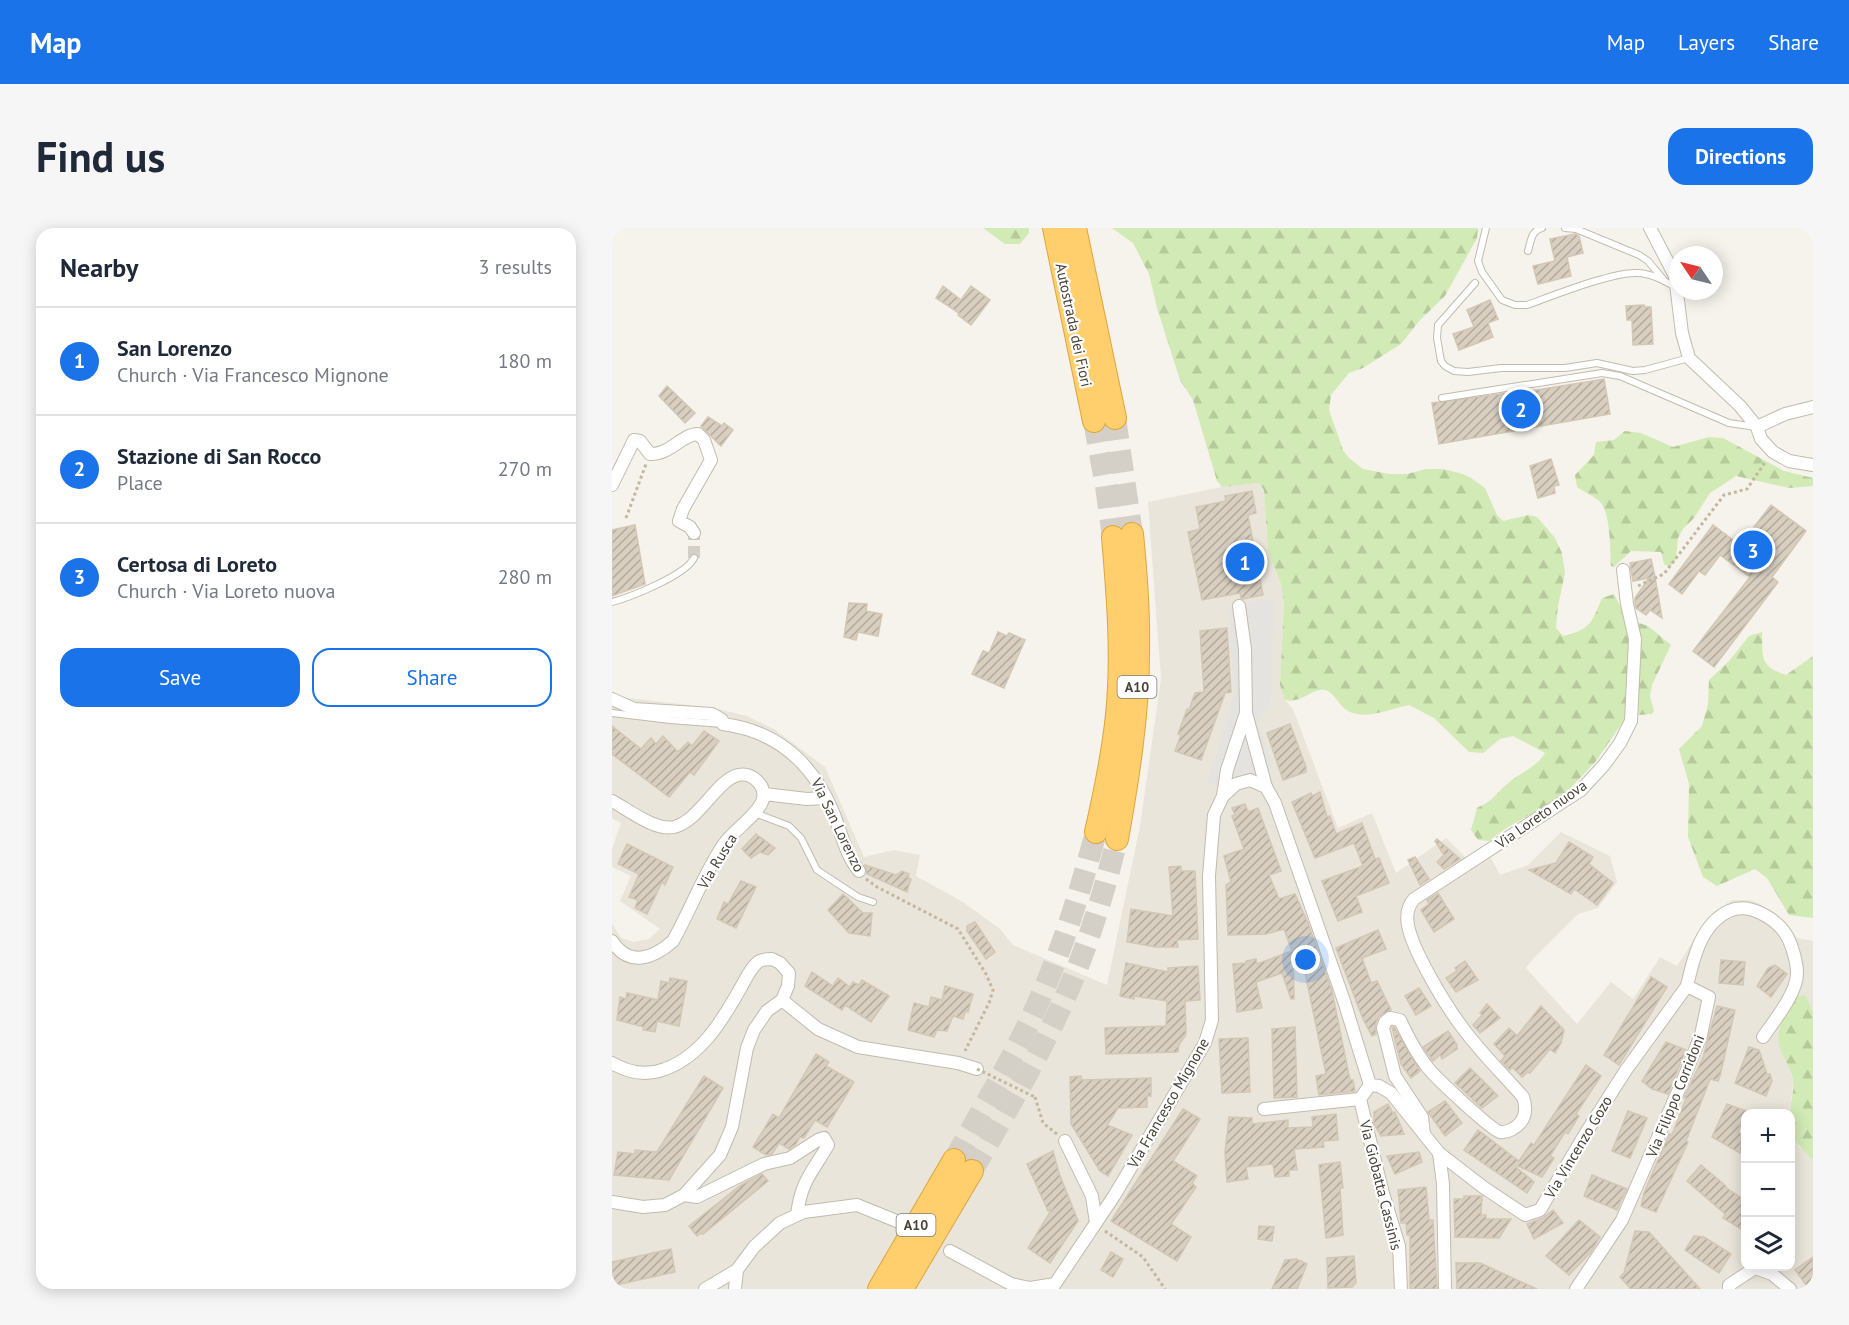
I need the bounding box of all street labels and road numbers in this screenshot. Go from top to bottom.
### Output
street label: Autostrada dei Fiori [1052,261,1096,389]
road number: A10 [1118,676,1156,698]
street label: Via San Lorenzo [807,774,869,875]
street label: Via Loreto nuova [1491,775,1590,853]
street label: Via Rusca [693,830,741,893]
street label: Via Filippo Corridoni [1641,1032,1708,1161]
street label: Via Francesco Mignone [1122,1034,1213,1172]
street label: Via Vincenzo Gozo [1539,1092,1616,1203]
street label: Via Giobatta Cassinis [1355,1117,1406,1252]
road number: A10 [896,1214,936,1236]

